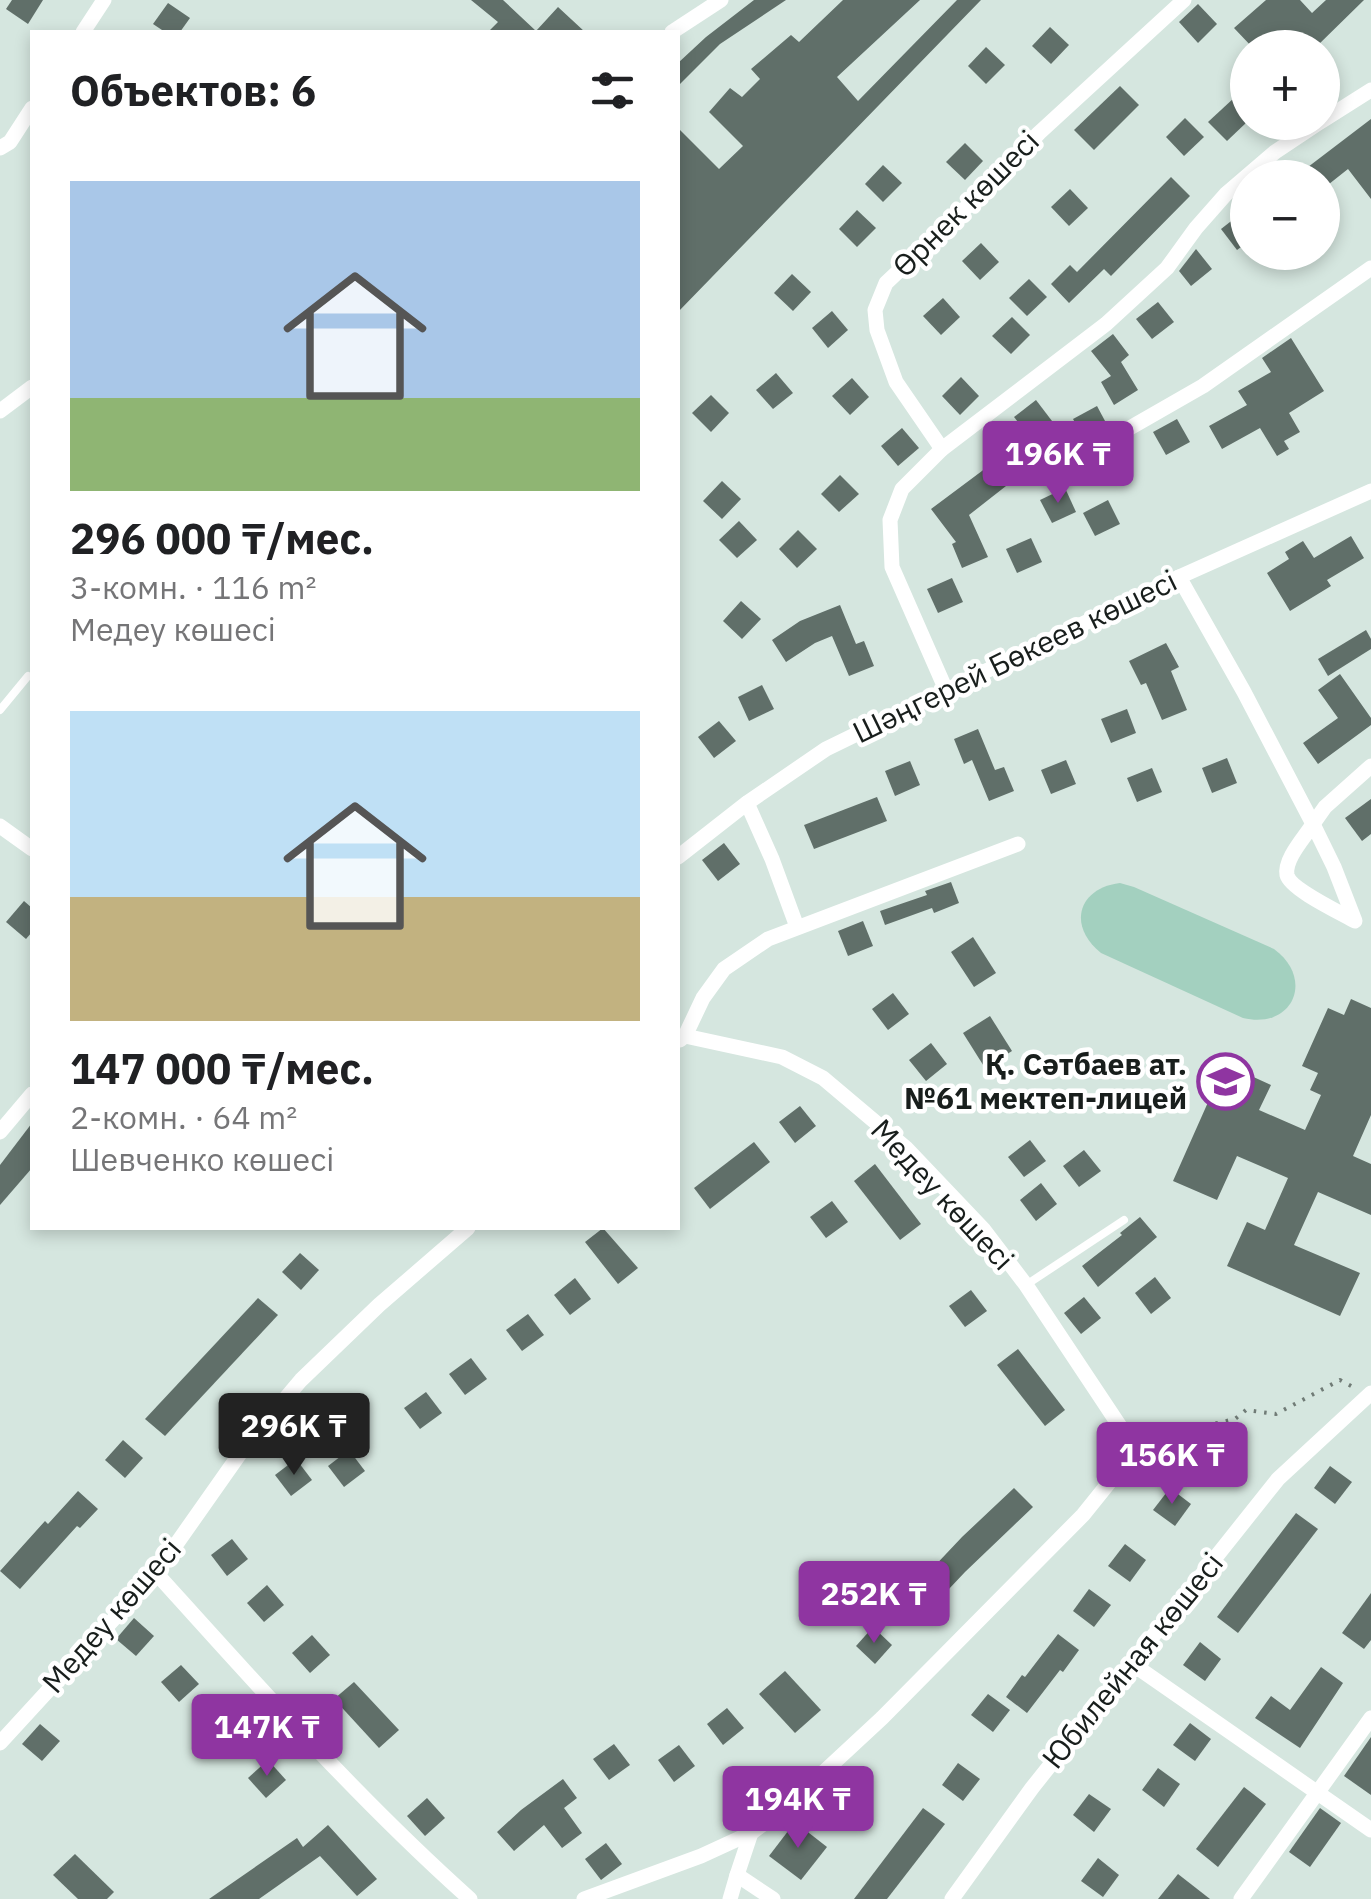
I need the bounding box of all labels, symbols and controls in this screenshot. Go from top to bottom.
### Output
map controls [1230,30,1340,270]
button: + [1230,30,1340,140]
text: Объектов: 6 [70,63,316,118]
icon: filters [585,63,640,118]
street label: Өрнек көшесі [883,121,1047,285]
button: − [1230,160,1340,270]
icon: home [265,246,445,426]
pin: 196K ₸ [977,421,1139,506]
text: 196K ₸ [1005,432,1111,474]
text: 296 000 ₸/мес. [70,511,374,566]
street label: Шәңгерей Бөкеев көшесі [846,560,1183,751]
text: 3-комн. · 116 m² [70,566,316,608]
text: Медеу көшесі [70,608,276,650]
icon: home [265,776,445,956]
text: 147 000 ₸/мес. [70,1041,374,1096]
place label: Қ. Сәтбаев ат. №61 мектеп-лицей [904,1044,1187,1117]
school or university icon: Қ. Сәтбаев ат. №61 мектеп-лицей [1196,1052,1256,1112]
text: 2-комн. · 64 m² [70,1096,297,1138]
street label: Медеу көшесі [863,1110,1023,1278]
text: Шевченко көшесі [70,1138,334,1180]
pin: 296K ₸ [213,1393,375,1478]
text: 296K ₸ [241,1404,347,1446]
pin: 156K ₸ [1091,1422,1253,1507]
text: 156K ₸ [1119,1433,1225,1475]
street label: Медеу көшесі [33,1529,189,1701]
street label: Юбилейная көшесі [1033,1544,1231,1776]
pin: 252K ₸ [793,1561,955,1646]
text: 252K ₸ [821,1572,927,1614]
pin: 147K ₸ [186,1694,348,1779]
text: 147K ₸ [214,1705,320,1747]
pin: 194K ₸ [717,1766,879,1851]
text: 194K ₸ [745,1777,851,1819]

